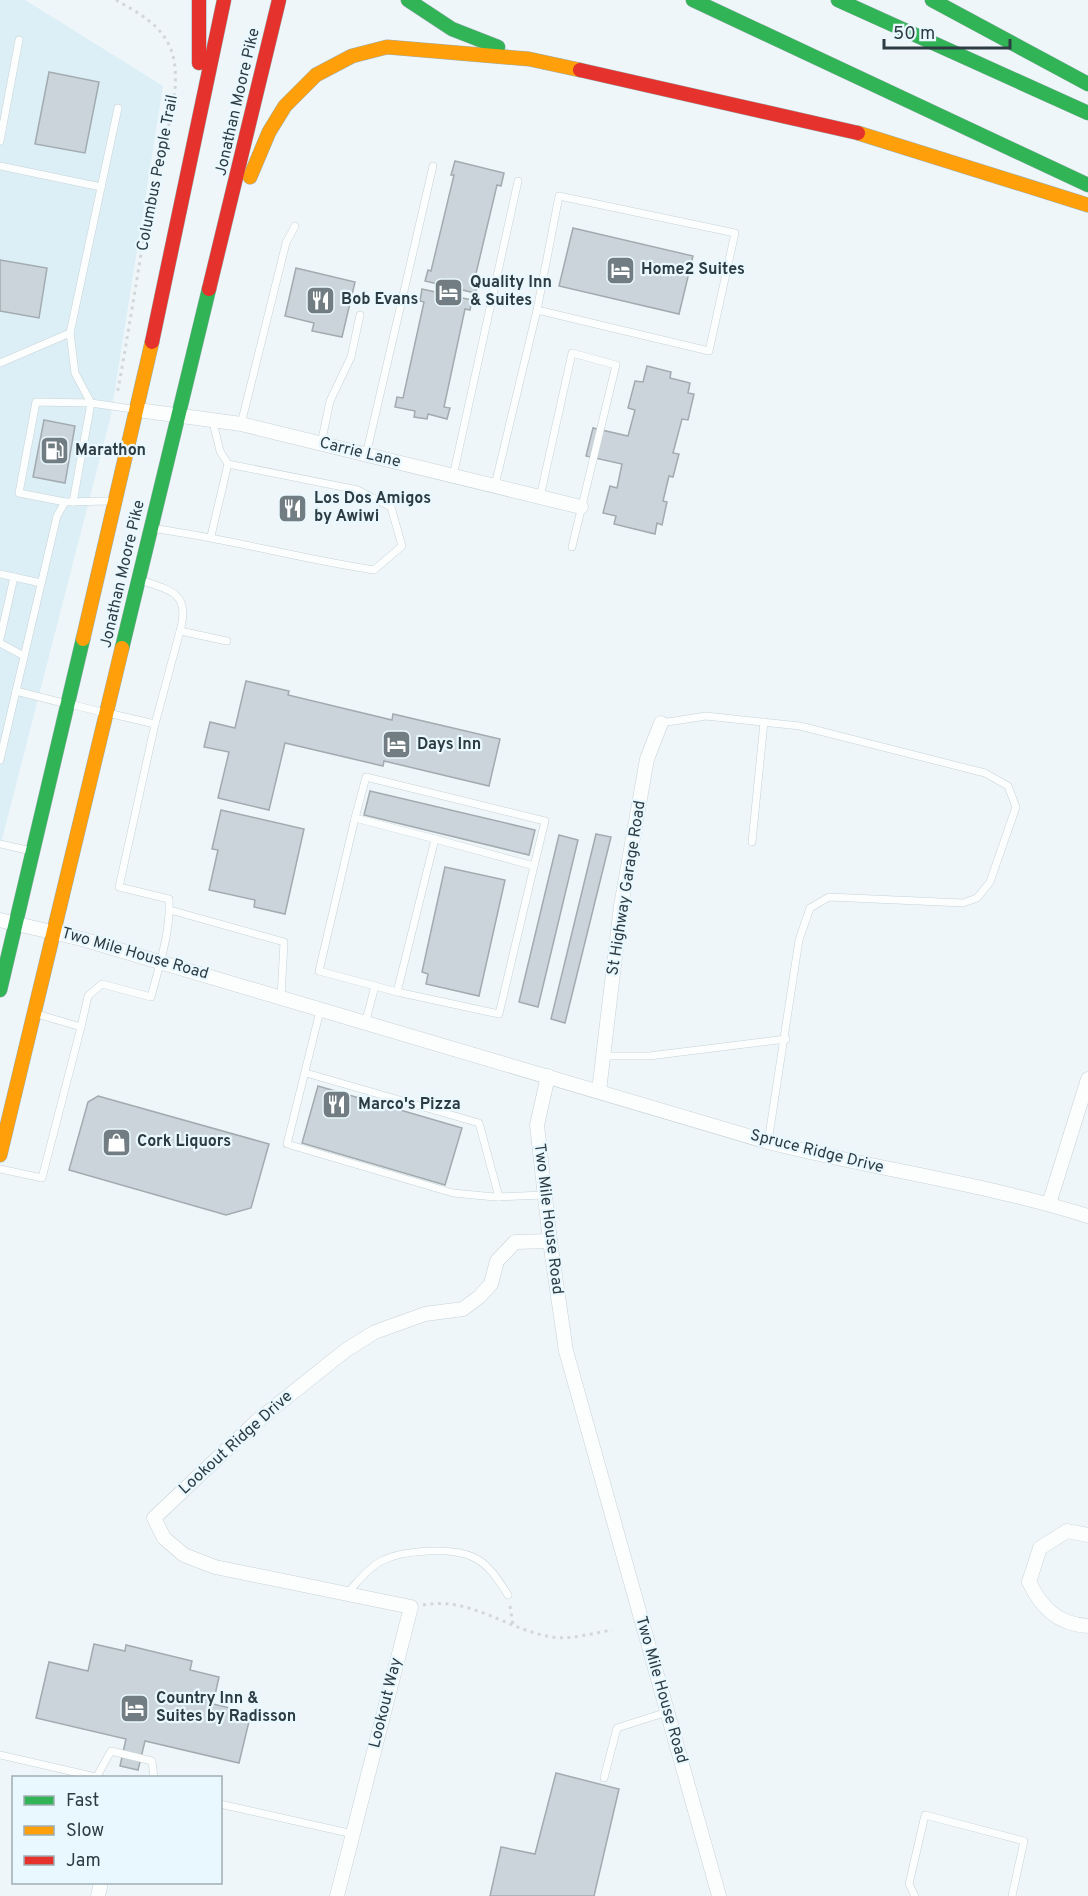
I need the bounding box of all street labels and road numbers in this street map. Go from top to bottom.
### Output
street label: Jonathan Moore Pike [211,26,265,178]
street label: Columbus People Trail [133,93,183,253]
street label: Carrie Lane [317,433,403,473]
street label: Jonathan Moore Pike [96,498,150,650]
street label: St Highway Garage Road [603,799,651,977]
street label: Two Mile House Road [59,923,211,985]
street label: Spruce Ridge Drive [748,1126,886,1178]
street label: Two Mile House Road [529,1142,567,1296]
street label: Lookout Ridge Drive [175,1387,297,1499]
street label: Two Mile House Road [630,1614,692,1766]
street label: Lookout Way [365,1656,407,1750]

